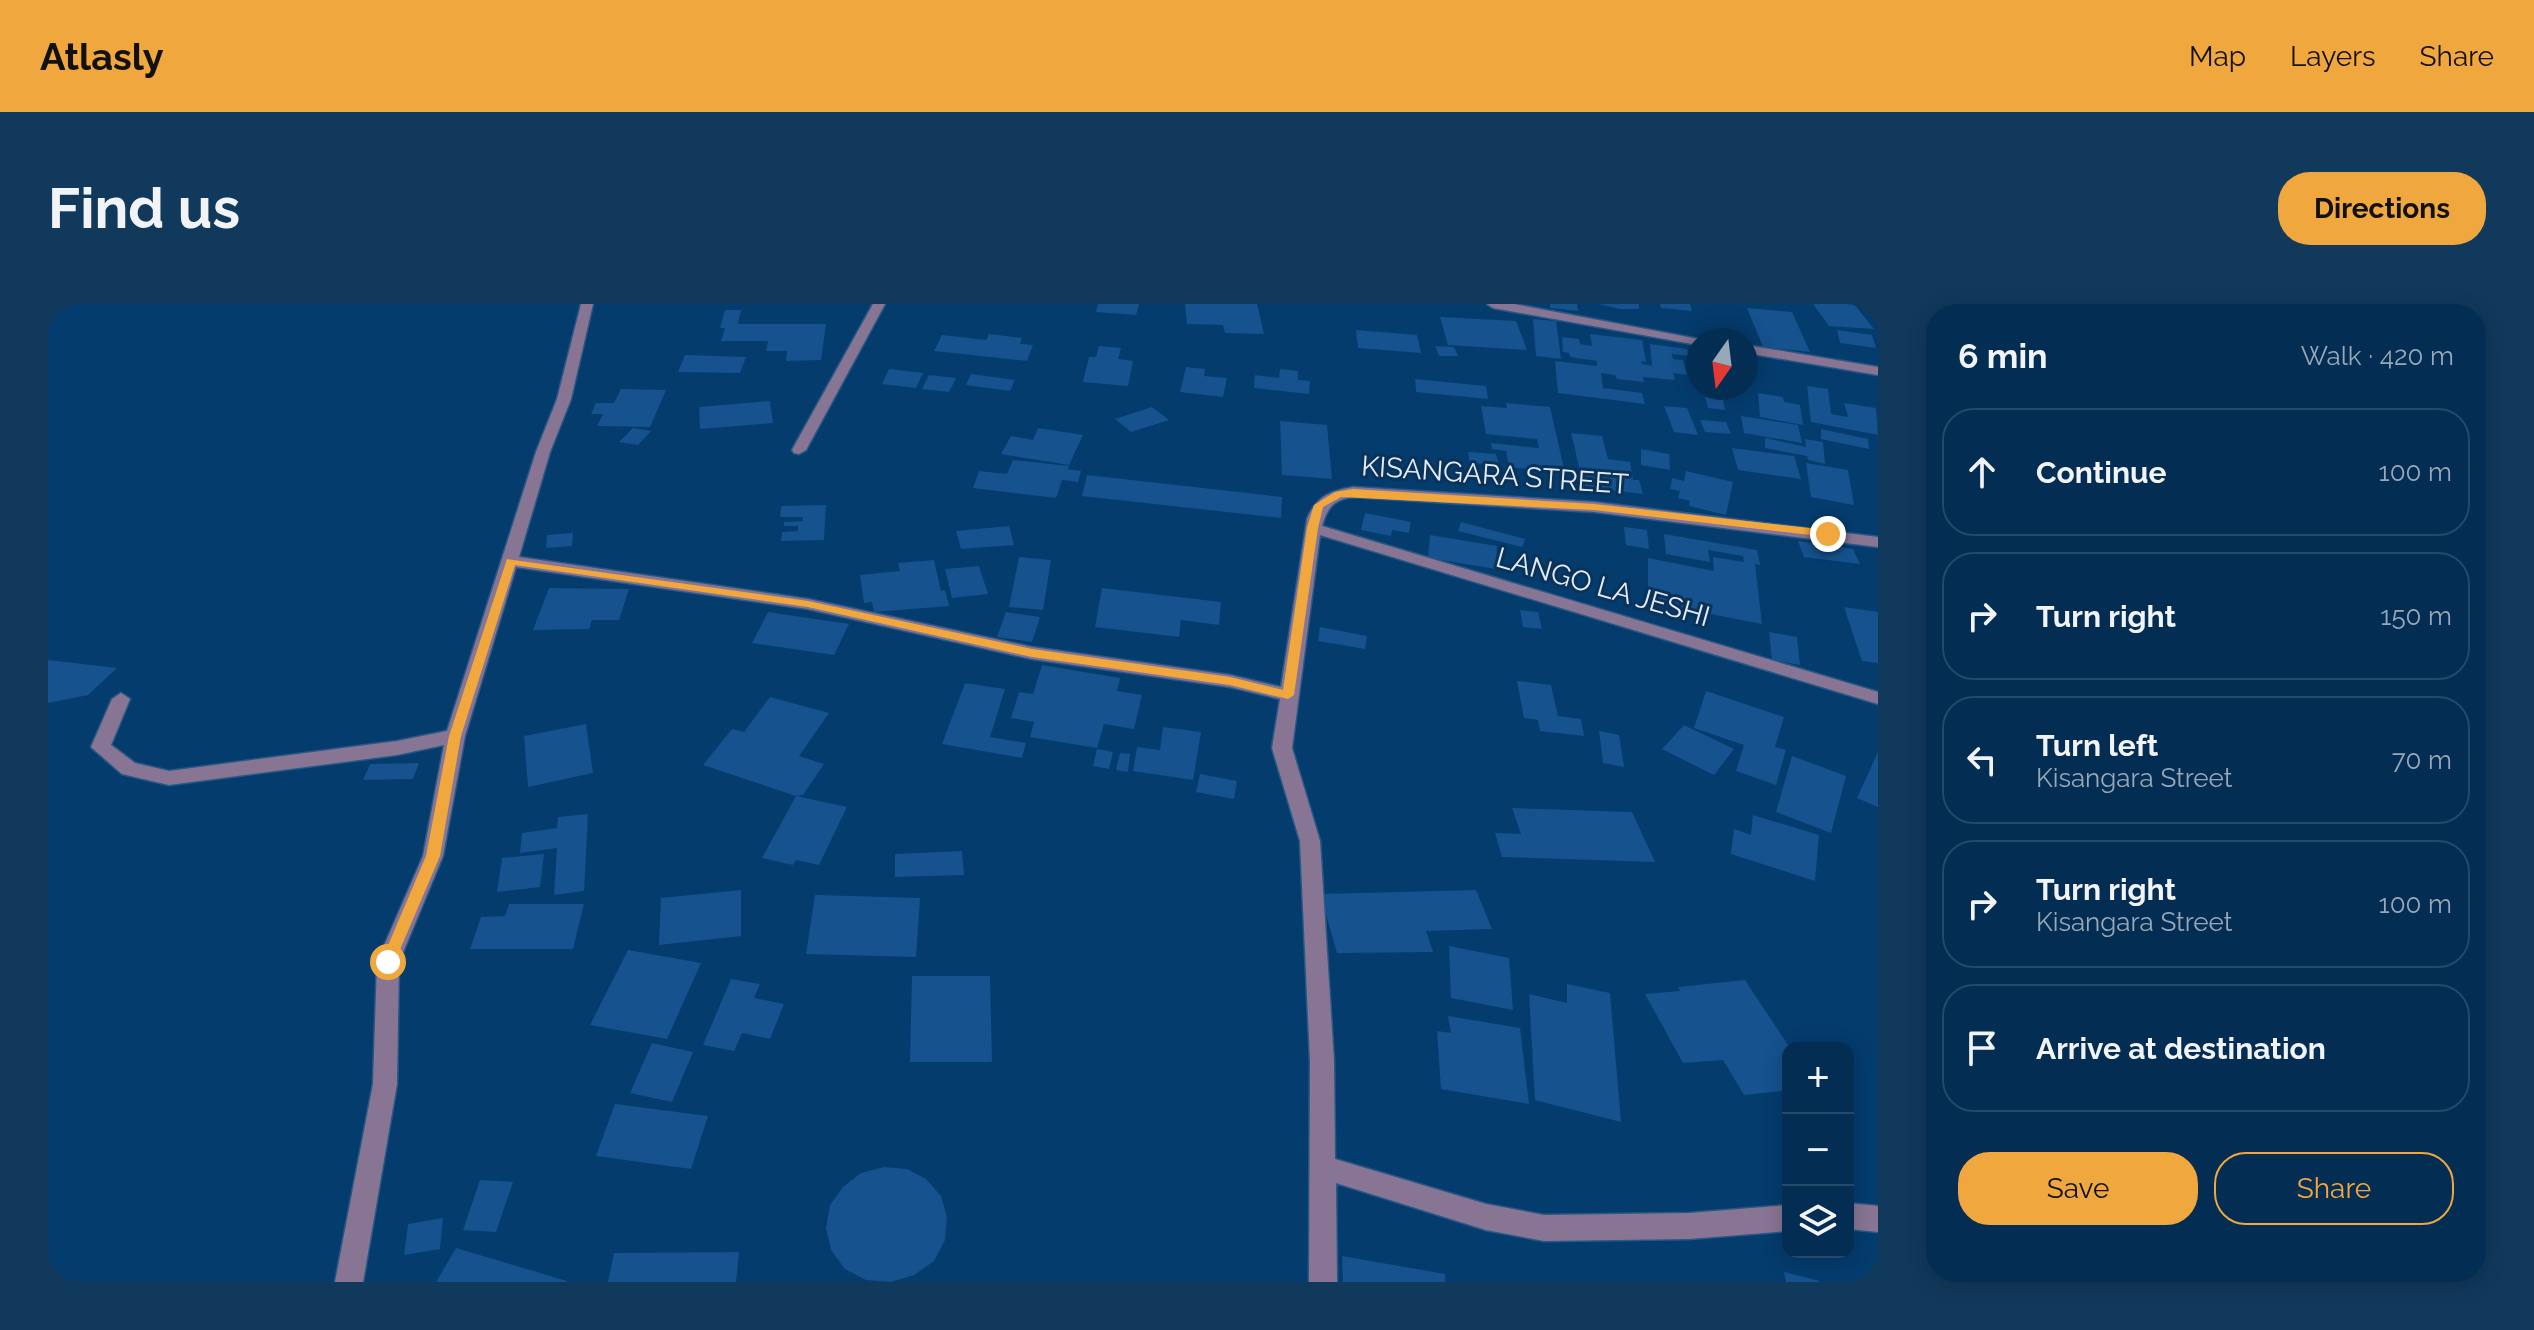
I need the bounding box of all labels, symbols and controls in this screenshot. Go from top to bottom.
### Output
text: Atlasly [40,34,164,79]
text: Map [2189,40,2246,73]
text: Layers [2290,40,2376,73]
text: Share [2420,40,2494,73]
button: Directions [2278,172,2486,245]
text: Find us [48,175,240,241]
north arrow [1686,328,1758,400]
text: 6 min [1958,336,2048,376]
text: Walk · 420 m [2301,341,2454,371]
street label: KISANGARA STREET [1360,449,1630,501]
icon: ahead [1960,450,2004,494]
text: Continue [2036,455,2167,490]
text: 100 m [2379,457,2452,487]
route end [1810,516,1846,552]
street label: LANGO LA JESHI [1492,541,1714,633]
icon: right [1960,594,2004,638]
text: Turn right [2036,599,2176,634]
text: 150 m [2380,601,2452,631]
text: Turn left [2036,728,2158,763]
icon: left [1960,738,2004,782]
text: 70 m [2392,745,2452,775]
text: Kisangara Street [2036,763,2232,793]
text: Turn right [2036,872,2176,907]
icon: right [1960,882,2004,926]
text: 100 m [2379,889,2452,919]
text: Kisangara Street [2036,907,2232,937]
route start [370,944,406,980]
icon: arrive [1960,1026,2004,1070]
text: Arrive at destination [2036,1031,2326,1066]
map controls [1782,1042,1854,1258]
button: + [1782,1042,1854,1114]
button: − [1782,1114,1854,1186]
button: Save [1958,1152,2198,1225]
button: Share [2214,1152,2454,1225]
button: layers [1782,1186,1854,1258]

